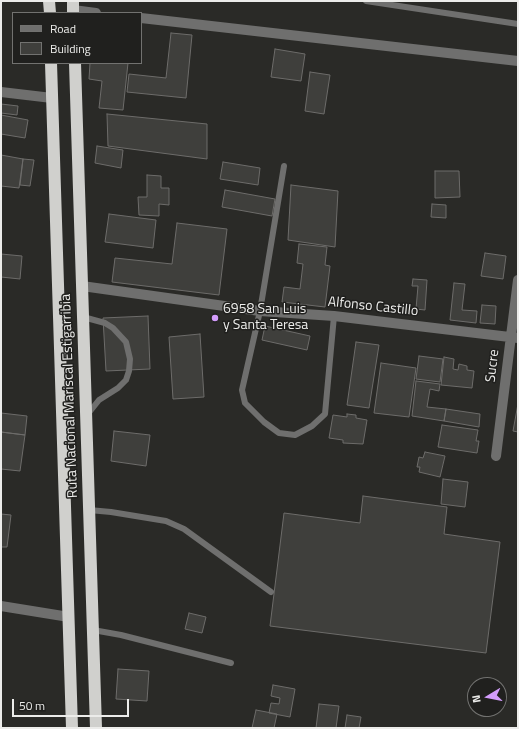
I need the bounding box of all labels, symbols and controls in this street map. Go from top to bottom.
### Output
legend [12,12,142,64]
text: Road [50,19,76,38]
text: Building [50,39,91,58]
street label: Ruta Nacional Mariscal Estigarribia [58,294,82,498]
street label: Alfonso Castillo [327,294,419,320]
place label: 6958 San Luis y Santa Teresa [223,302,308,334]
marker: 6958 San Luis y Santa Teresa [210,313,220,323]
street label: Sucre [483,349,503,383]
north arrow [467,677,507,717]
scale bar [14,691,131,717]
text: N [468,694,485,704]
text: 50 m [19,696,45,715]

